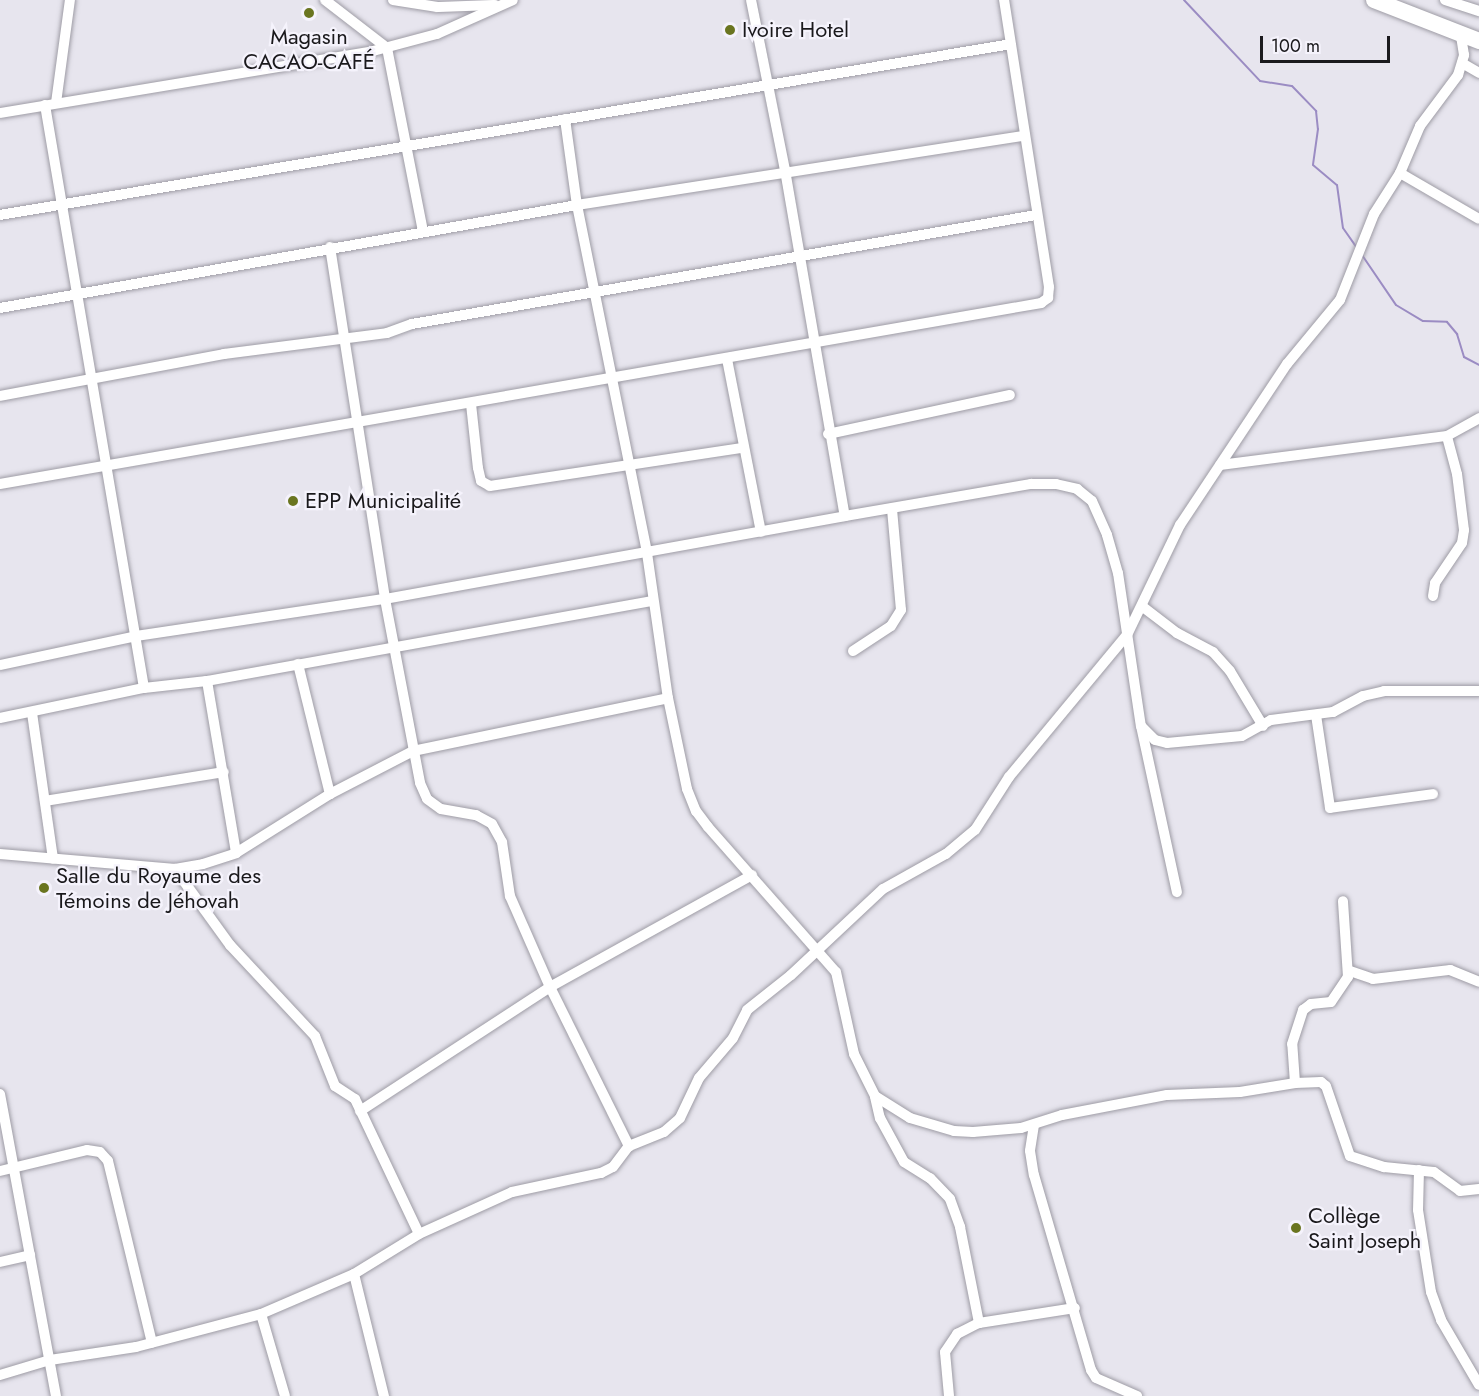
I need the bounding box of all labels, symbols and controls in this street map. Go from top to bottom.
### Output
marker: Magasin CACAO-CAFÉ [302,6,316,20]
place label: Ivoire Hotel [742,17,849,43]
place label: Magasin CACAO-CAFÉ [243,23,375,74]
marker: Ivoire Hotel [723,23,737,37]
scale bar [1263,24,1394,62]
text: 100 m [1271,33,1320,59]
place label: EPP Municipalité [305,488,461,514]
marker: EPP Municipalité [286,494,300,508]
place label: Salle du Royaume des Témoins de Jéhovah [56,862,261,914]
marker: Salle du Royaume des Témoins de Jéhovah [37,881,51,895]
place label: Collège Saint Joseph [1308,1202,1421,1254]
marker: Collège Saint Joseph [1289,1221,1303,1235]

